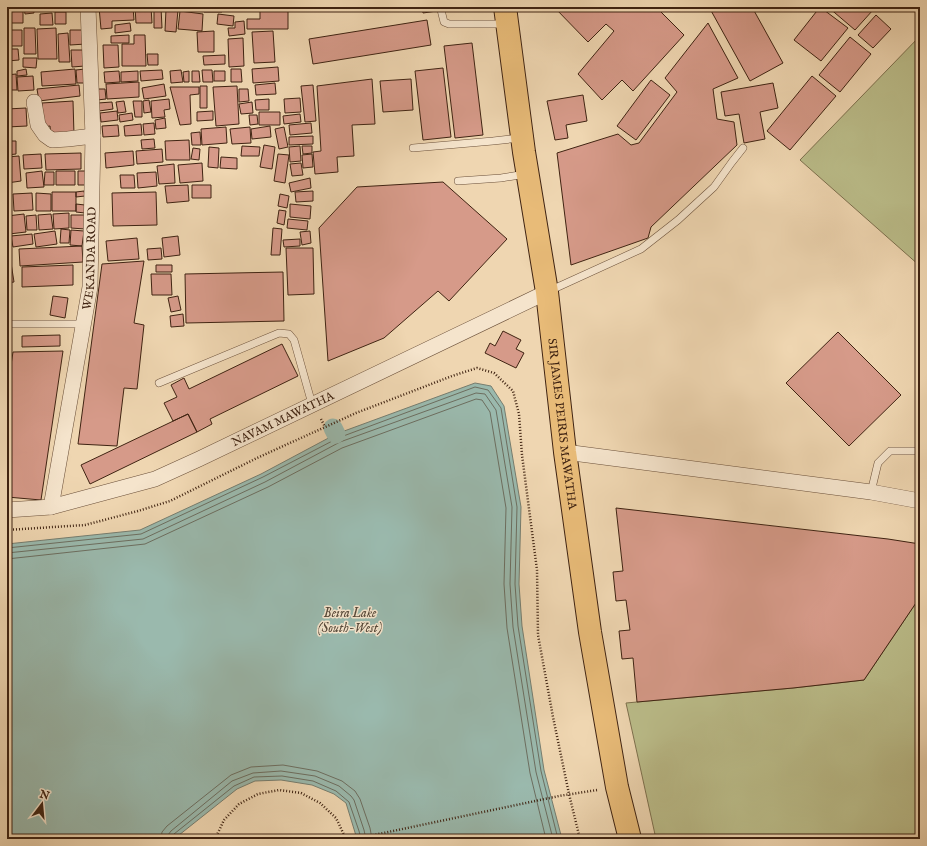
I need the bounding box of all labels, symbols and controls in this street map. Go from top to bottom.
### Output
street label: WEKANDA ROAD [79,206,100,311]
street label: SIR JAMES PEIRIS MAWATHA [544,338,580,512]
street label: NAVAM MAWATHA [229,388,337,450]
water label: Beira Lake (South-West) [318,605,382,637]
north arrow [22,784,62,824]
text: N [37,787,51,804]

